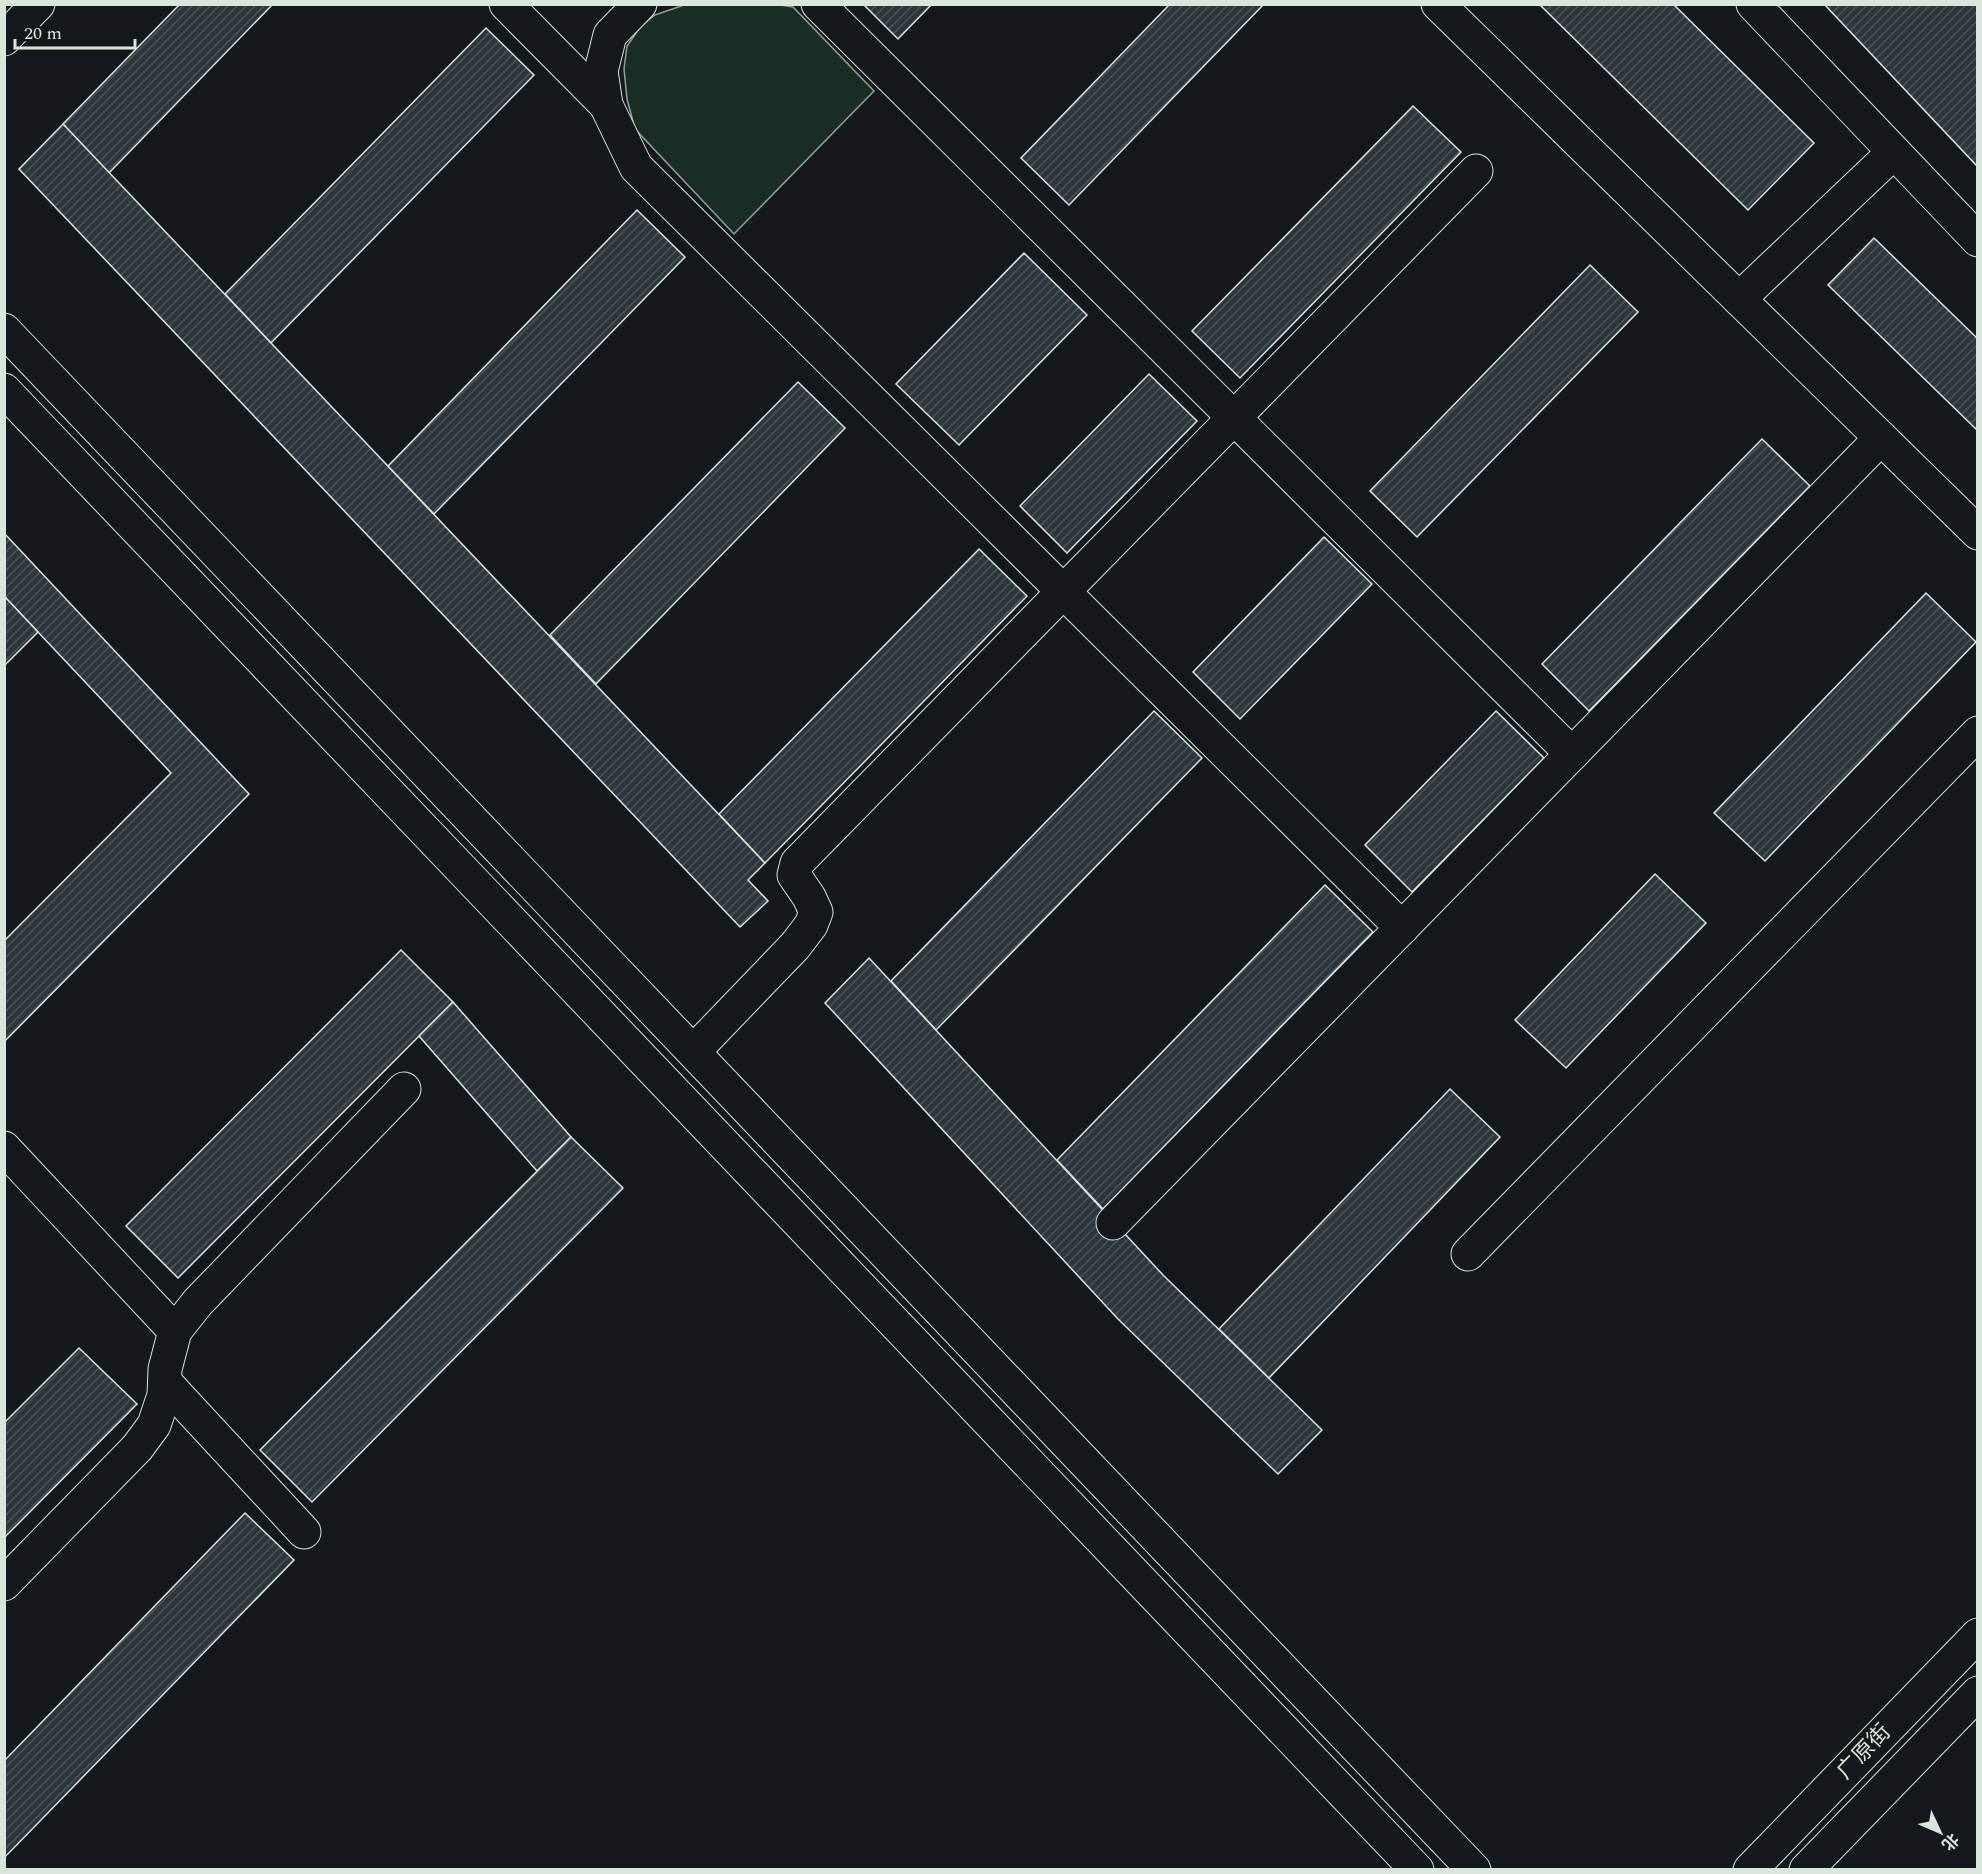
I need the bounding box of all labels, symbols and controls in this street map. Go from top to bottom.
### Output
scale bar [15,12,135,50]
text: 20 m [24,20,62,47]
street label: 广原街 [1829,1717,1899,1787]
north arrow [1910,1802,1970,1862]
text: 北 [1936,1828,1964,1856]

